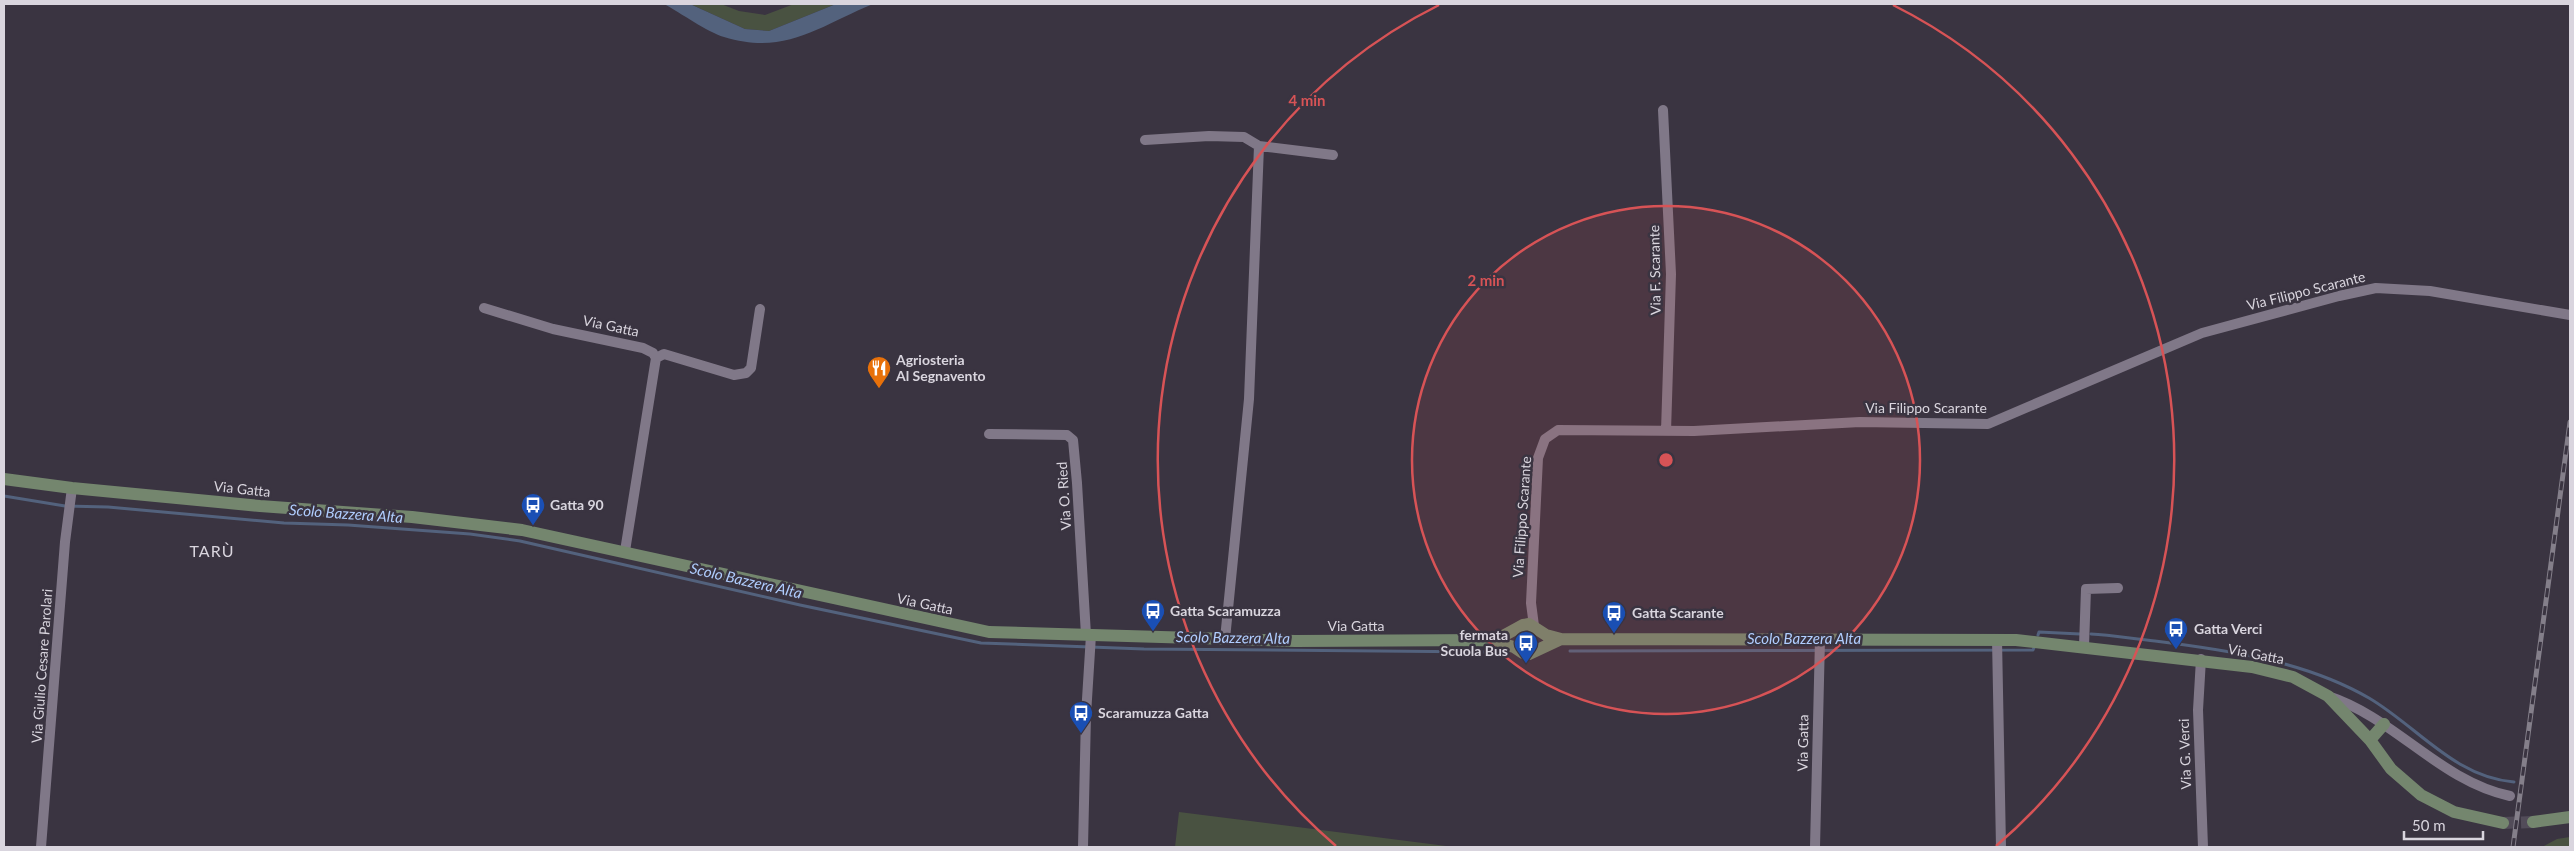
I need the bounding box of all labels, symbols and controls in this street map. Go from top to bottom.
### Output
text: 4 min [1288,91,1326,109]
street label: Via F. Scarante [1645,225,1664,315]
street label: Via Filippo Scarante [2245,268,2367,313]
text: 2 min [1467,271,1505,289]
street label: Via Gatta [581,311,641,340]
place label: Agriosteria Al Segnavento [895,351,986,384]
restaurant icon: Agriosteria Al Segnavento [866,355,892,389]
street label: Via Filippo Scarante [1865,399,1987,416]
centre of rings [1657,451,1675,469]
street label: Via Filippo Scarante [1509,456,1534,578]
street label: Via O. Ried [1053,461,1074,531]
street label: Via Gatta [213,477,271,500]
bus stop icon: Gatta 90 [520,492,546,526]
place label: Gatta 90 [550,496,604,513]
water label: Scolo Bazzera Alta [288,500,404,526]
district label: TARÙ [190,541,234,560]
water label: Scolo Bazzera Alta [689,558,804,602]
street label: Via Giulio Cesare Parolari [28,588,55,744]
street label: Via Gatta [895,589,955,618]
bus stop icon: Gatta Scaramuzza [1140,598,1166,632]
bus stop icon: Gatta Scarante [1601,600,1627,634]
place label: Gatta Scaramuzza [1170,602,1281,619]
place label: Gatta Scarante [1632,604,1724,621]
bus stop icon: Gatta Verci [2163,616,2189,650]
street label: Via Gatta [1328,617,1385,634]
place label: Gatta Verci [2194,620,2262,637]
place label: fermata Scuola Bus [1441,626,1508,659]
water label: Scolo Bazzera Alta [1176,627,1291,647]
water label: Scolo Bazzera Alta [1747,629,1861,647]
bus stop icon: fermata Scuola Bus [1513,630,1539,664]
street label: Via Gatta [2227,640,2286,667]
bus stop icon: Scaramuzza Gatta [1068,700,1094,734]
place label: Scaramuzza Gatta [1098,704,1209,721]
street label: Via Gatta [1794,714,1811,772]
street label: Via G. Verci [2175,718,2194,790]
scale bar [2404,808,2483,840]
text: 50 m [2412,816,2446,834]

